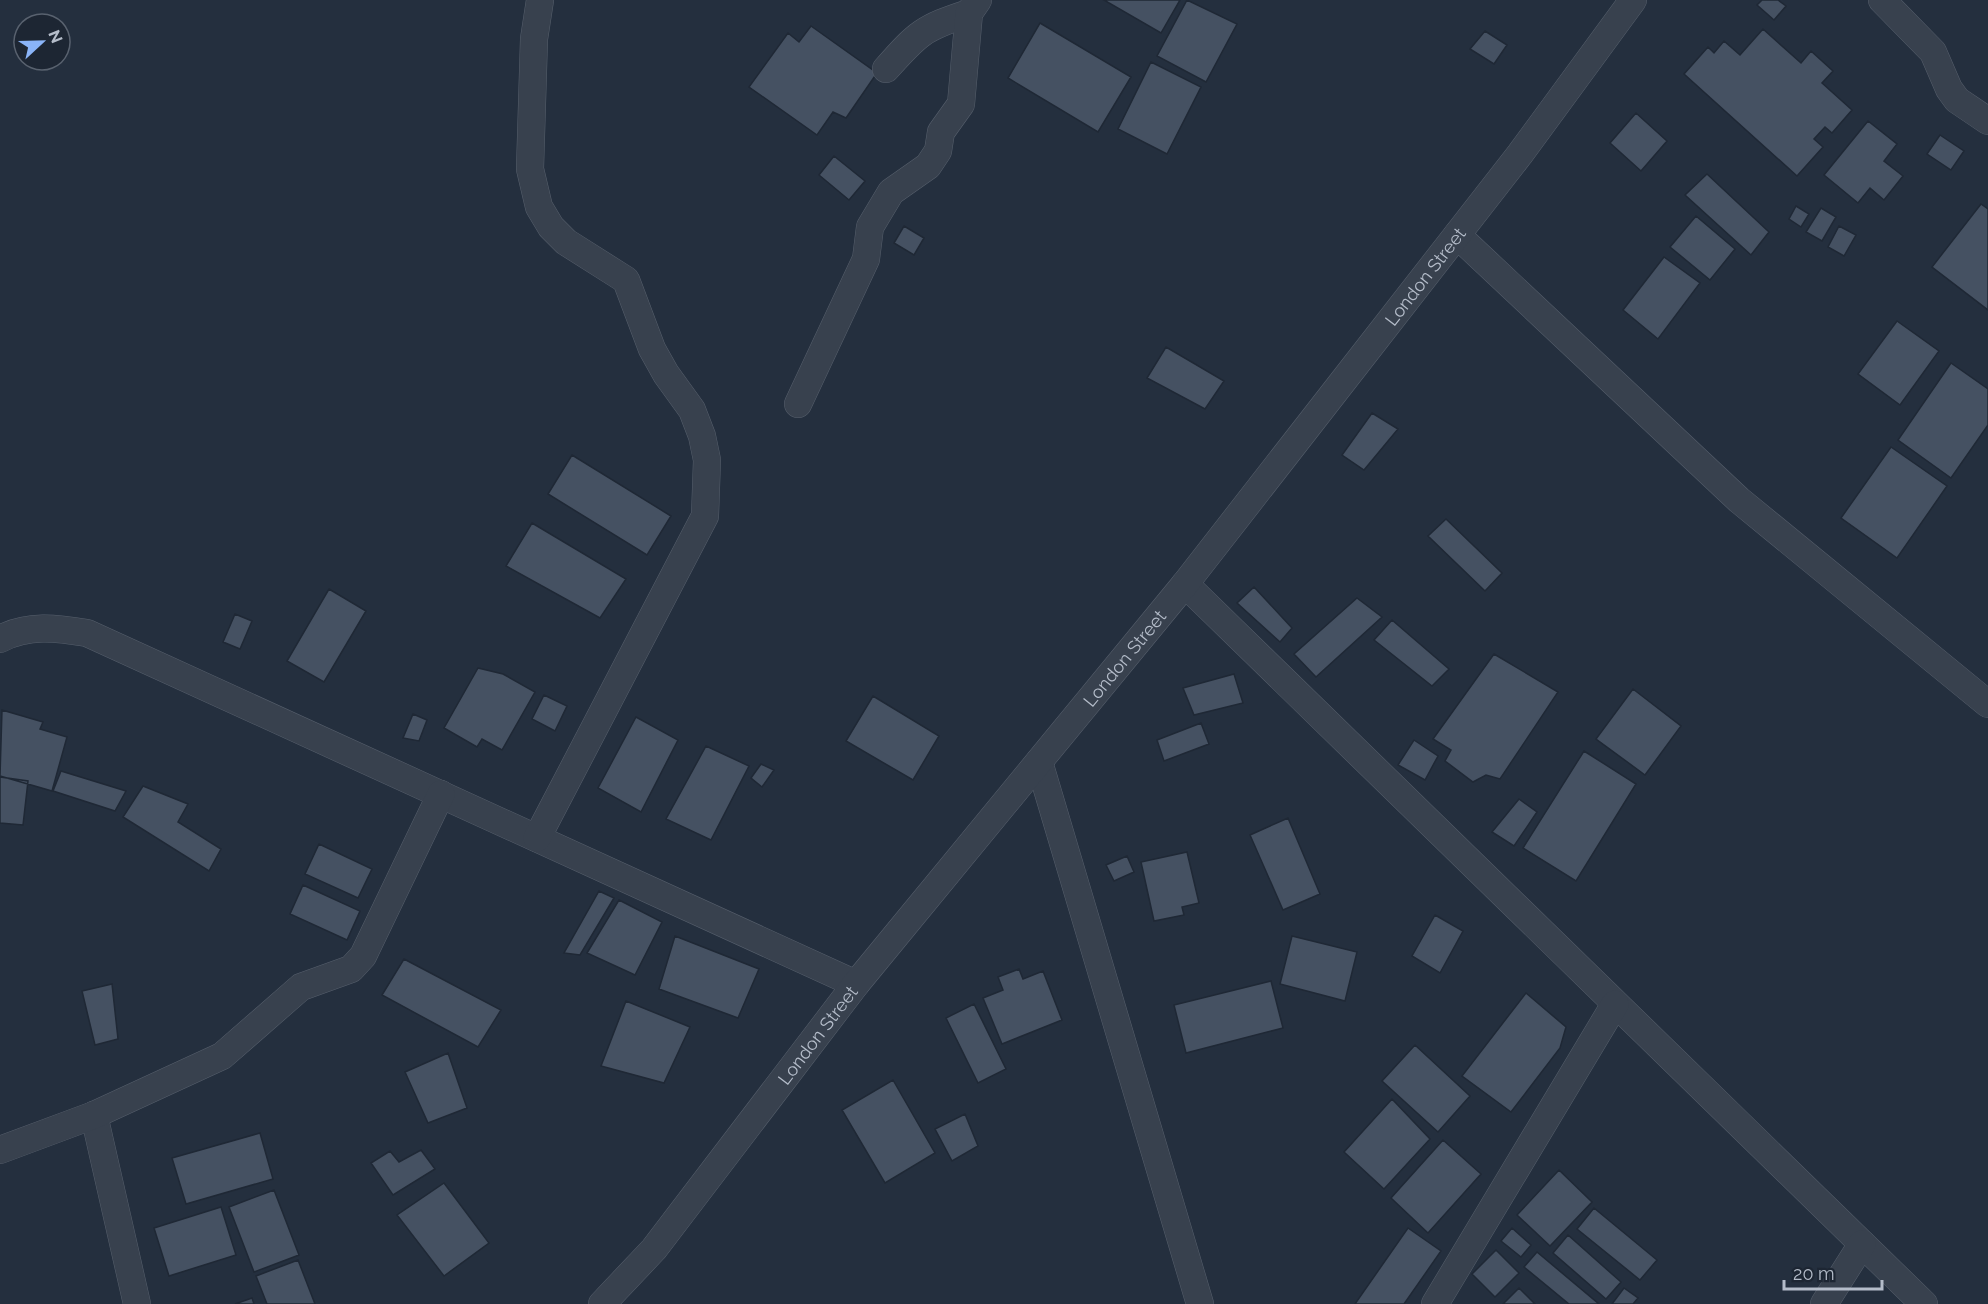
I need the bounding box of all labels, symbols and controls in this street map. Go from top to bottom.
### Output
north arrow [12,12,72,72]
text: N [44,27,67,46]
street label: London Street [1380,223,1469,329]
street label: London Street [1078,606,1170,710]
street label: London Street [773,981,862,1088]
scale bar [1784,1253,1882,1291]
text: 20 m [1793,1263,1835,1284]

